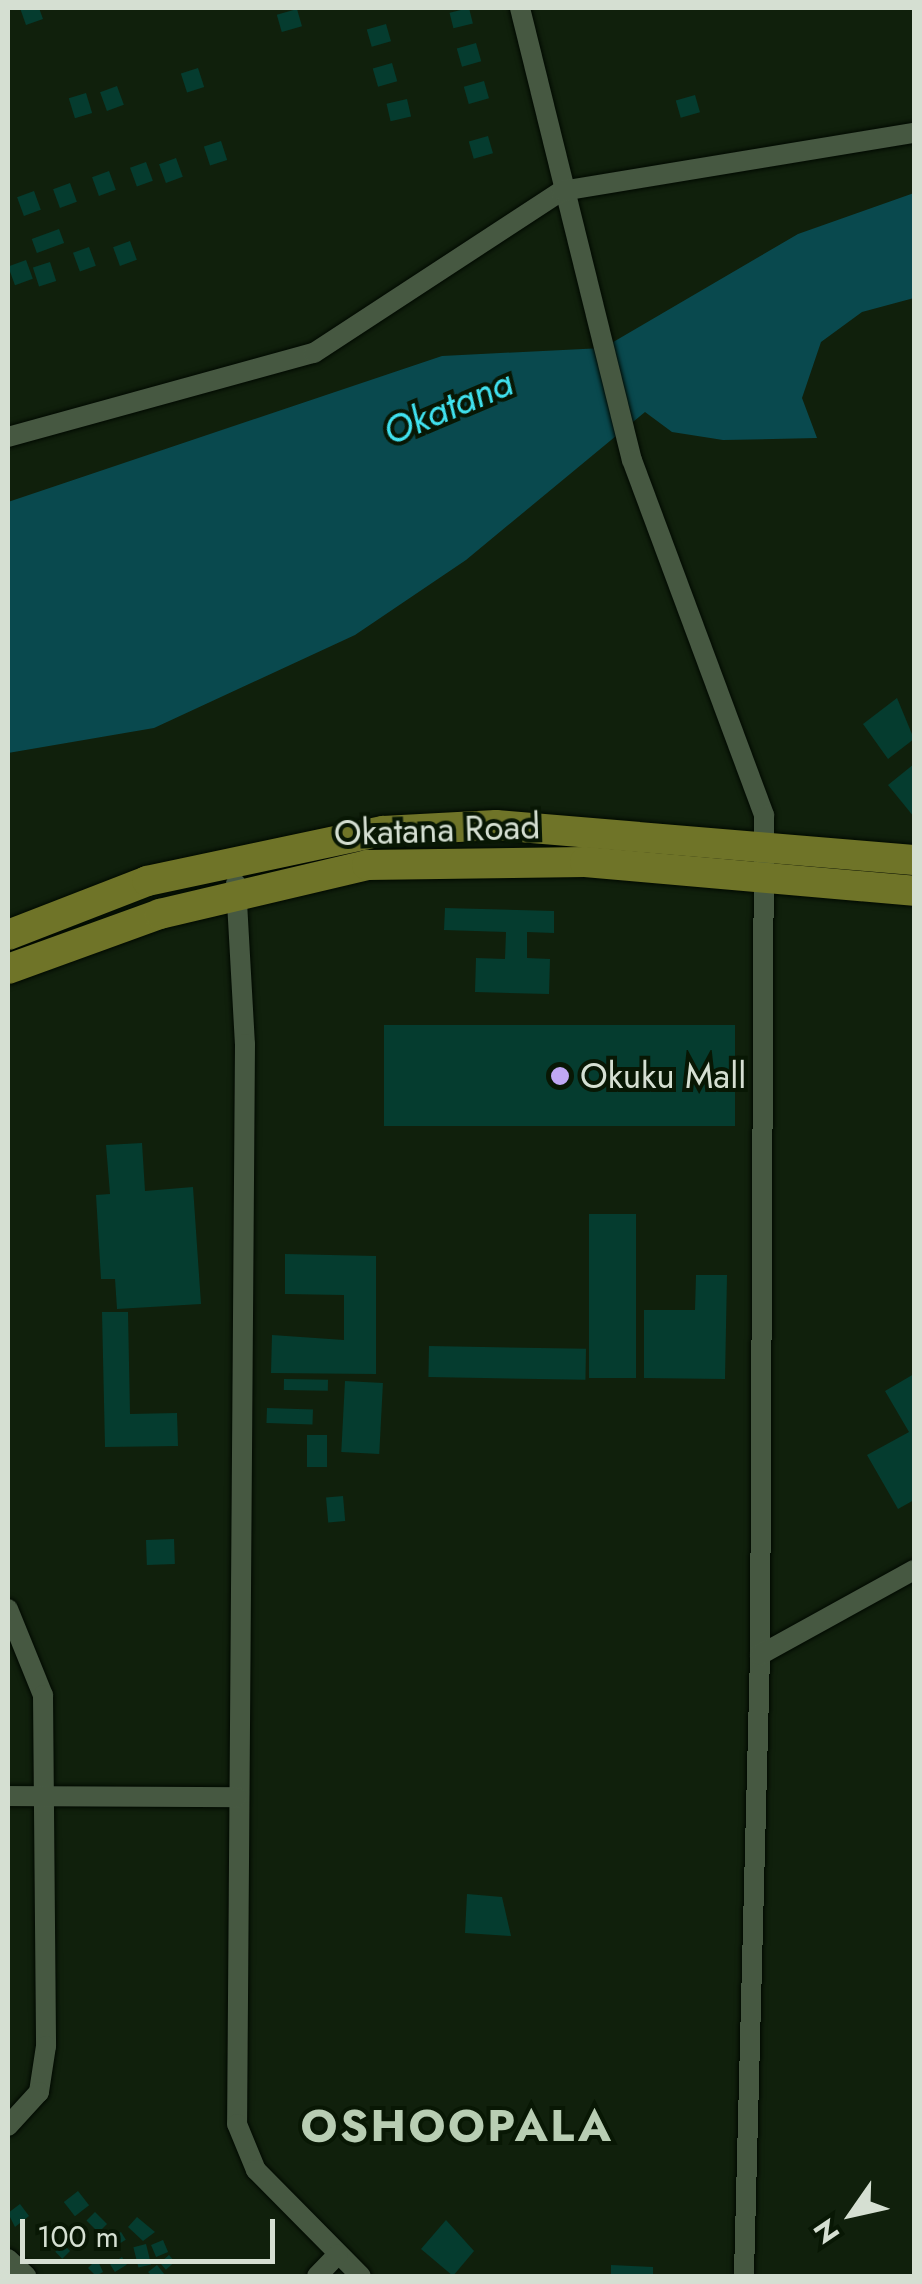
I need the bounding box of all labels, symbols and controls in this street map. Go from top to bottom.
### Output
water label: Okatana [376,359,520,455]
street label: Okatana Road [333,805,541,855]
place label: Okuku Mall [580,1055,746,1097]
marker: Okuku Mall [549,1065,571,1087]
district label: OSHOOPALA [301,2099,613,2153]
north arrow [802,2164,902,2264]
scale bar [25,2199,280,2261]
text: N [804,2210,850,2252]
text: 100 m [37,2215,119,2258]

